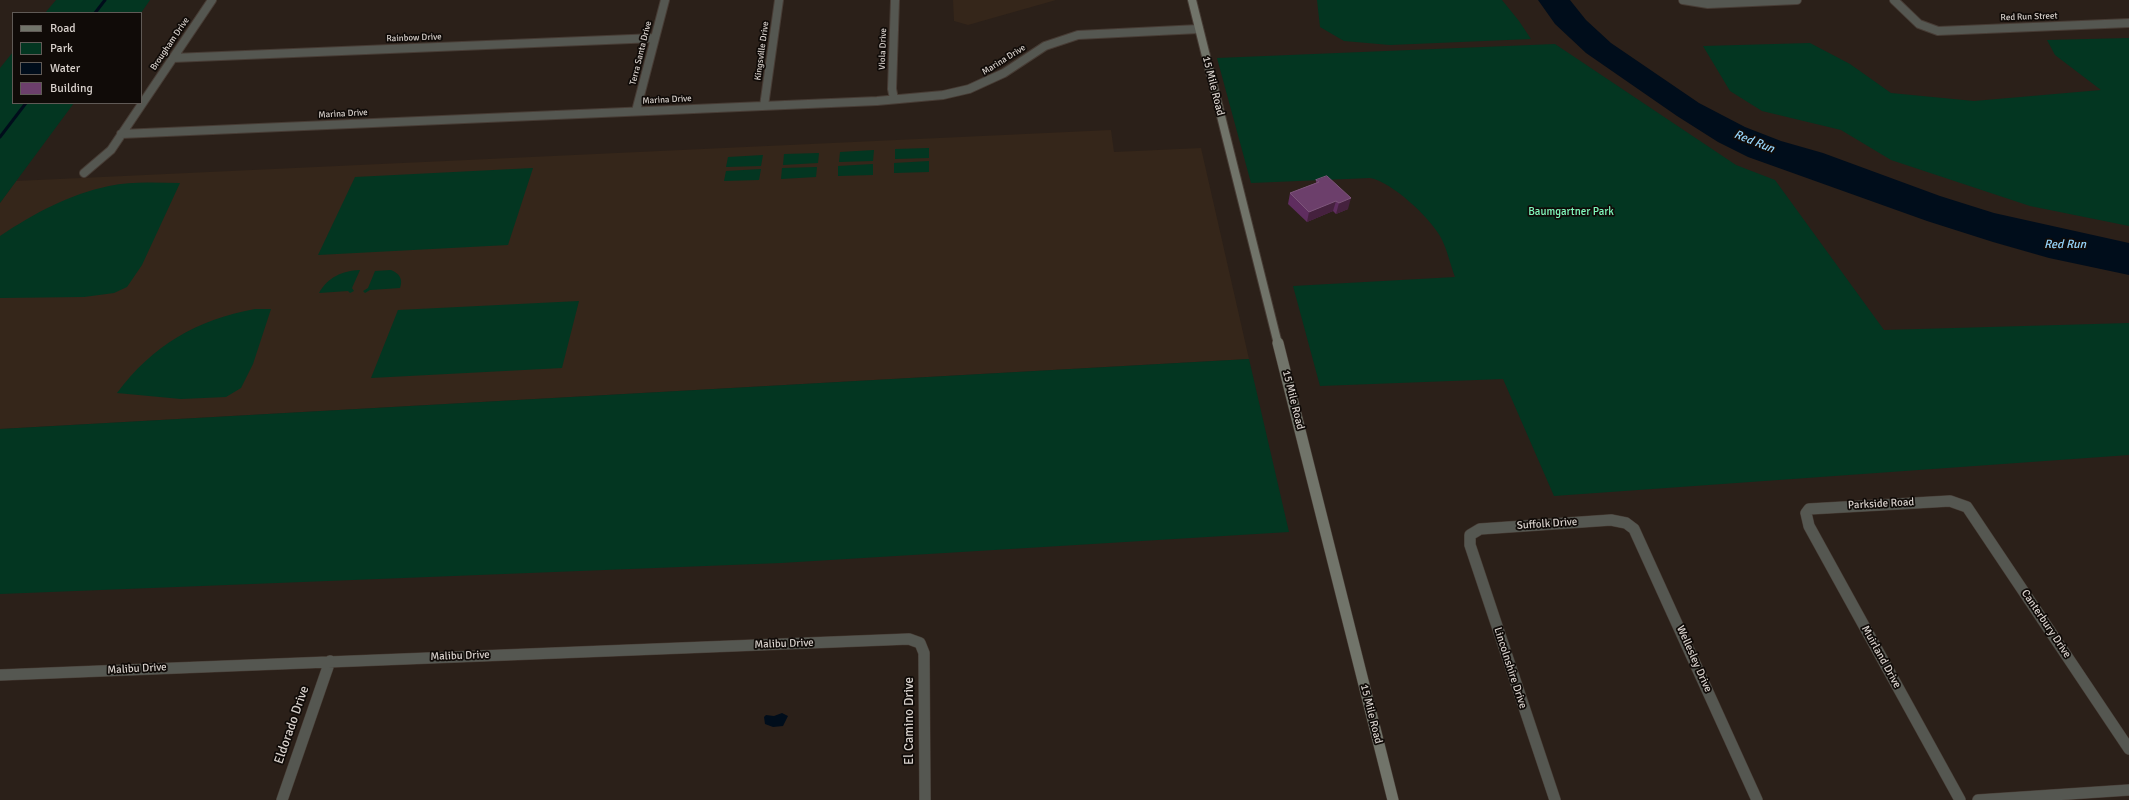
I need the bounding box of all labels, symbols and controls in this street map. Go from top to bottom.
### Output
street label: Red Run Street [2000,11,2058,23]
legend [12,12,142,104]
street label: Brougham Drive [148,15,192,73]
street label: Terra Santa Drive [628,20,654,86]
text: Road [50,21,76,36]
street label: Kingsville Drive [753,21,771,81]
street label: Viola Drive [877,28,889,70]
street label: Rainbow Drive [386,32,442,44]
text: Park [50,41,73,56]
street label: Marina Drive [980,42,1028,78]
street label: 15 Mile Road [1199,55,1227,117]
text: Water [50,61,80,76]
text: Building [50,81,93,96]
street label: Marina Drive [642,93,692,107]
street label: Marina Drive [318,107,368,121]
water label: Red Run [1732,127,1776,157]
park label: Baumgartner Park [1528,205,1614,219]
water label: Red Run [2044,238,2086,252]
street label: 15 Mile Road [1279,369,1307,431]
street label: Parkside Road [1848,496,1914,512]
street label: Suffolk Drive [1516,515,1578,533]
street label: Canterbury Drive [2018,587,2074,661]
street label: Muirland Drive [1858,623,1904,691]
street label: Wellesley Drive [1673,624,1715,694]
street label: Lincolnshire Drive [1491,626,1529,710]
street label: Malibu Drive [754,636,814,652]
street label: Malibu Drive [430,648,490,664]
street label: Malibu Drive [107,661,167,677]
street label: El Camino Drive [902,677,918,765]
street label: 15 Mile Road [1357,683,1385,745]
street label: Eldorado Drive [271,684,313,766]

